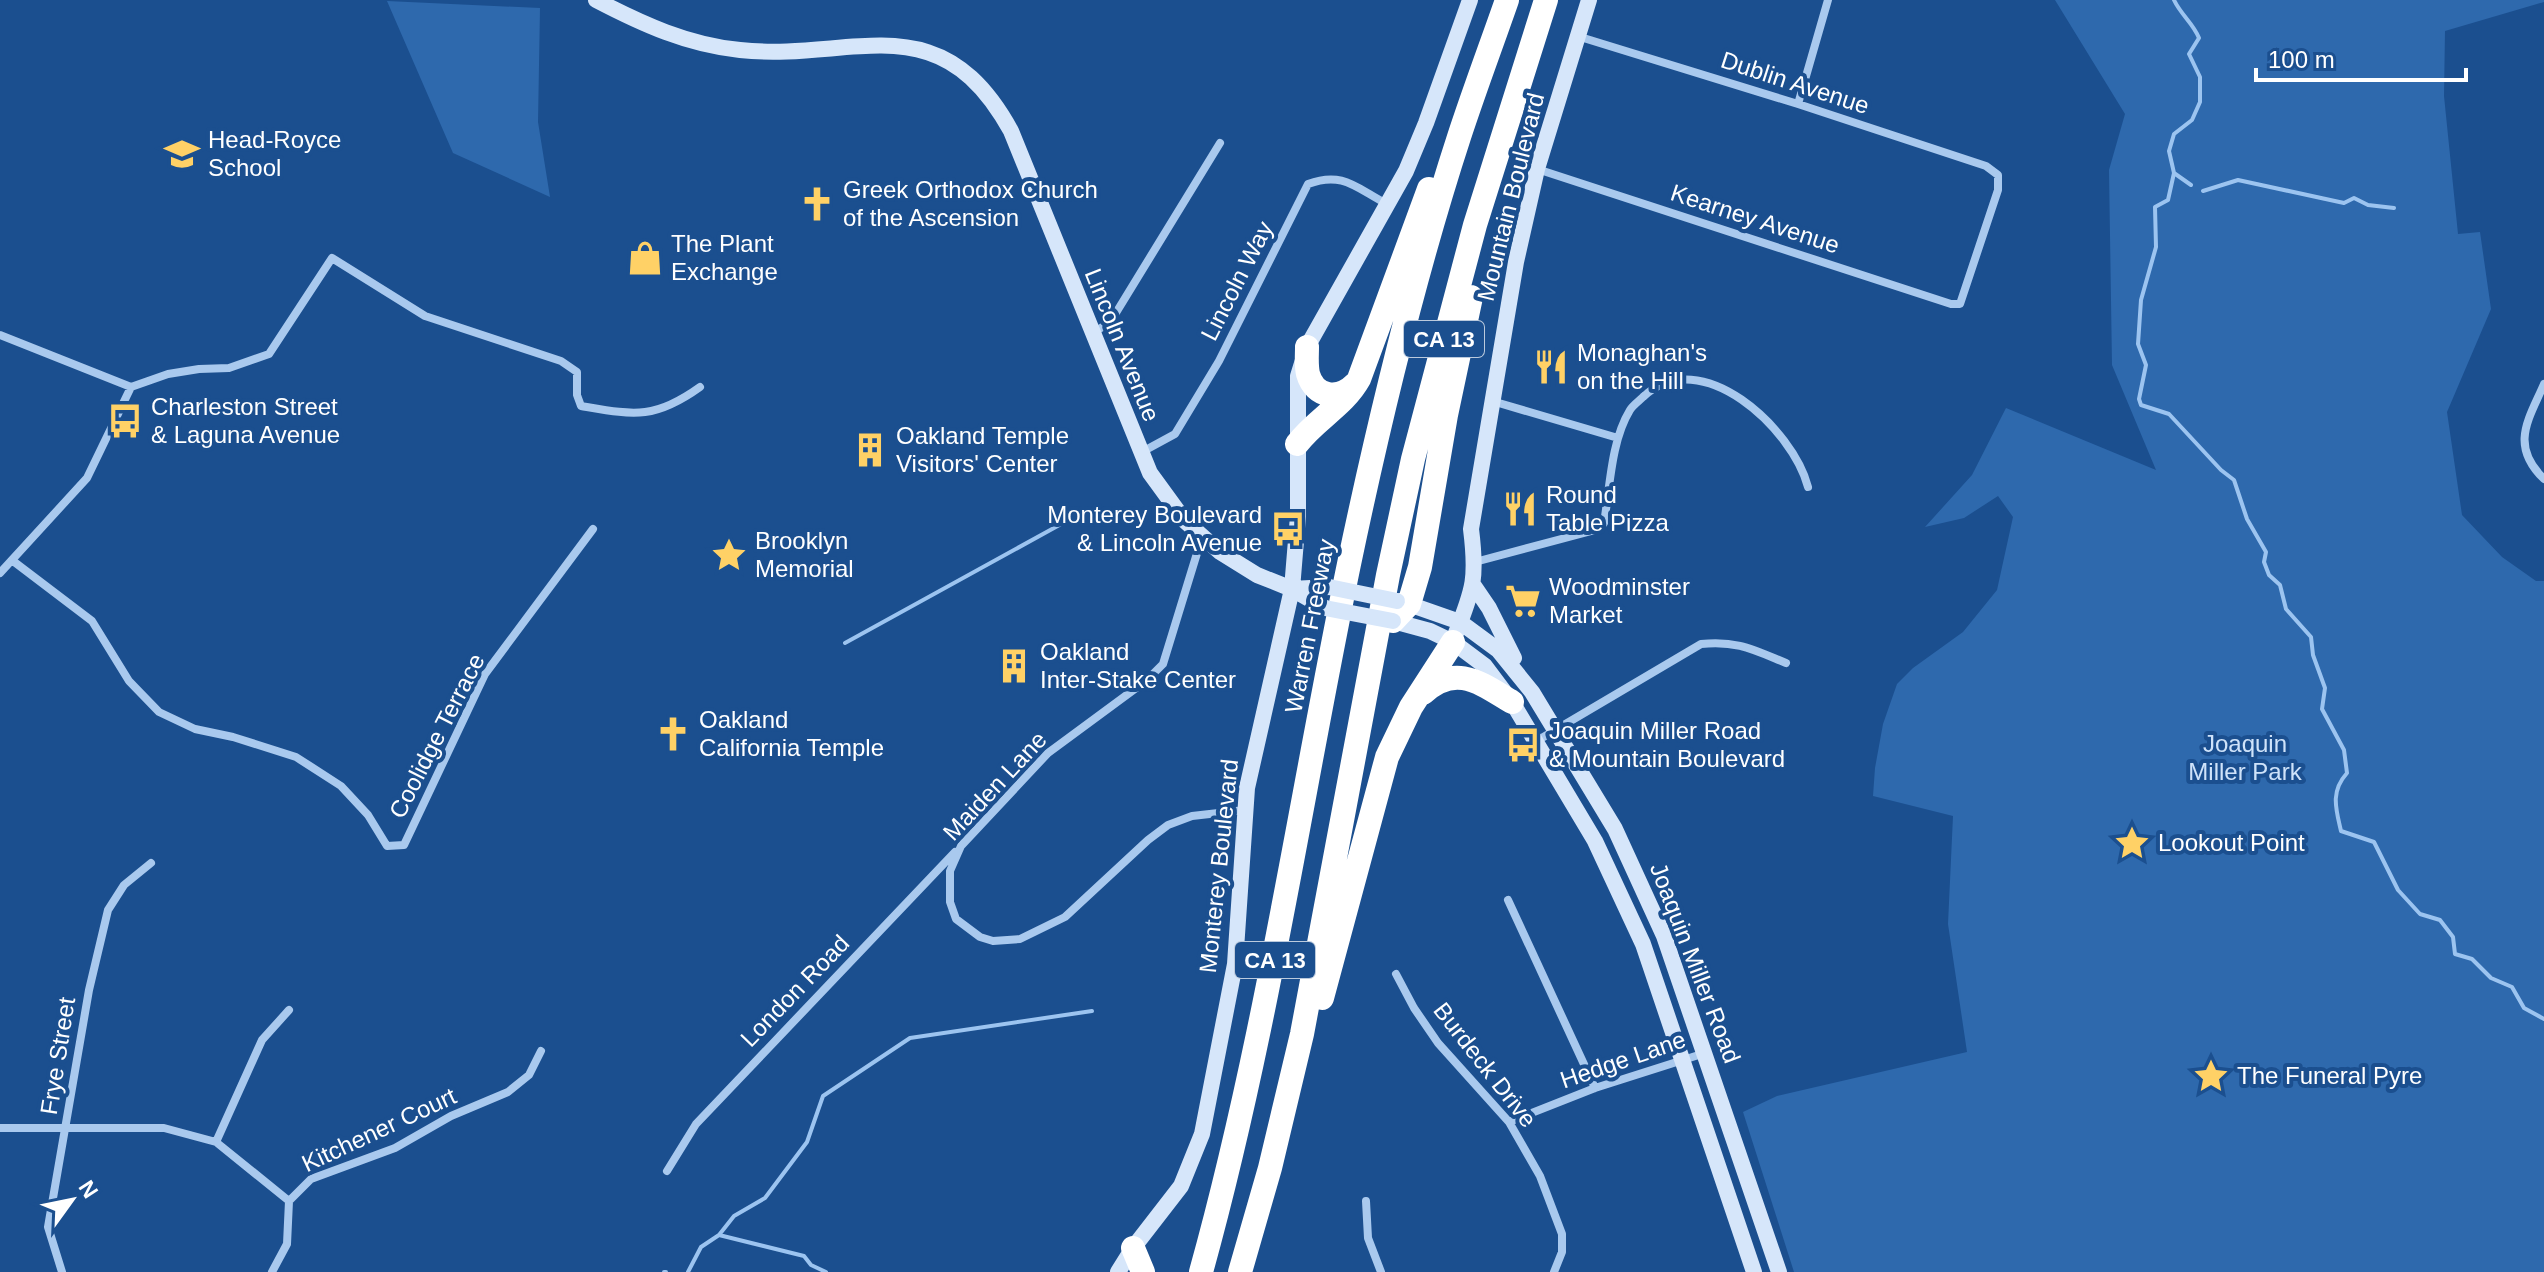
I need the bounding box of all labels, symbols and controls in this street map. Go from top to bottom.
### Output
scale bar [2256,32,2466,82]
street label: Dublin Avenue [1718,46,1873,119]
text: 100 m [2268,46,2335,73]
street label: Mountain Boulevard [1472,90,1549,304]
place label: Head-Royce School [208,126,341,181]
school or university icon: Head-Royce School [163,135,201,173]
place label: Greek Orthodox Church of the Ascension [843,176,1098,231]
street label: Kearney Avenue [1667,179,1843,259]
church icon: Greek Orthodox Church of the Ascension [798,185,836,223]
street label: Lincoln Way [1195,217,1278,345]
place label: The Plant Exchange [671,230,778,285]
shop icon: The Plant Exchange [626,239,664,277]
street label: Lincoln Avenue [1080,264,1165,425]
road number: CA 13 [1404,321,1484,357]
place label: Monaghan's on the Hill [1577,339,1707,394]
restaurant icon: Monaghan's on the Hill [1532,348,1570,386]
place label: Charleston Street & Laguna Avenue [151,393,340,448]
bus stop icon: Charleston Street & Laguna Avenue [106,402,144,440]
place label: Oakland Temple Visitors' Center [896,422,1069,477]
building icon: Oakland Temple Visitors' Center [851,431,889,469]
place label: Round Table Pizza [1546,481,1669,536]
restaurant icon: Round Table Pizza [1501,490,1539,528]
place label: Monterey Boulevard & Lincoln Avenue [1047,501,1262,556]
bus stop icon: Monterey Boulevard & Lincoln Avenue [1269,510,1307,548]
place label: Brooklyn Memorial [755,527,854,582]
place icon: Brooklyn Memorial [710,536,748,574]
street label: Warren Freeway [1279,537,1340,715]
place label: Woodminster Market [1549,573,1690,628]
supermarket icon: Woodminster Market [1504,582,1542,620]
place label: Oakland Inter-Stake Center [1040,638,1236,693]
building icon: Oakland Inter-Stake Center [995,647,1033,685]
street label: Coolidge Terrace [383,649,490,823]
place label: Oakland California Temple [699,706,884,761]
church icon: Oakland California Temple [654,715,692,753]
place label: Joaquin Miller Road & Mountain Boulevard [1549,717,1785,772]
street label: Maiden Lane [937,726,1052,846]
bus stop icon: Joaquin Miller Road & Mountain Boulevard [1504,726,1542,764]
park label: Joaquin Miller Park [2188,730,2303,785]
street label: Monterey Boulevard [1194,758,1243,974]
place icon: Lookout Point [2113,824,2151,862]
place label: Lookout Point [2158,829,2305,856]
street label: Joaquin Miller Road [1645,859,1746,1067]
street label: London Road [735,929,854,1052]
road number: CA 13 [1235,942,1315,978]
street label: Frye Street [35,995,80,1117]
street label: Burdeck Drive [1428,997,1542,1132]
street label: Hedge Lane [1557,1025,1689,1094]
place icon: The Funeral Pyre [2192,1057,2230,1095]
place label: The Funeral Pyre [2237,1062,2422,1089]
street label: Kitchener Court [298,1082,460,1177]
north arrow [32,1160,112,1240]
text: N [74,1176,103,1203]

